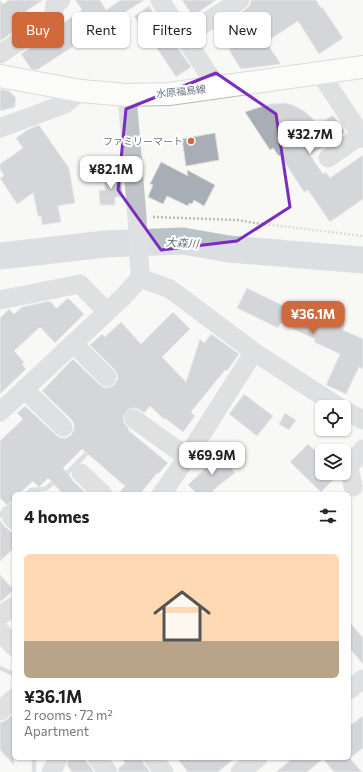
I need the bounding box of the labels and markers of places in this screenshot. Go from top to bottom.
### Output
pin: ¥32.7M [277,121,343,155]
place label: ファミリーマート [103,135,183,147]
marker: ファミリーマート [186,136,196,146]
pin: ¥82.1M [78,156,144,190]
pin: ¥36.1M [280,301,346,335]
pin: ¥69.9M [179,442,245,476]

